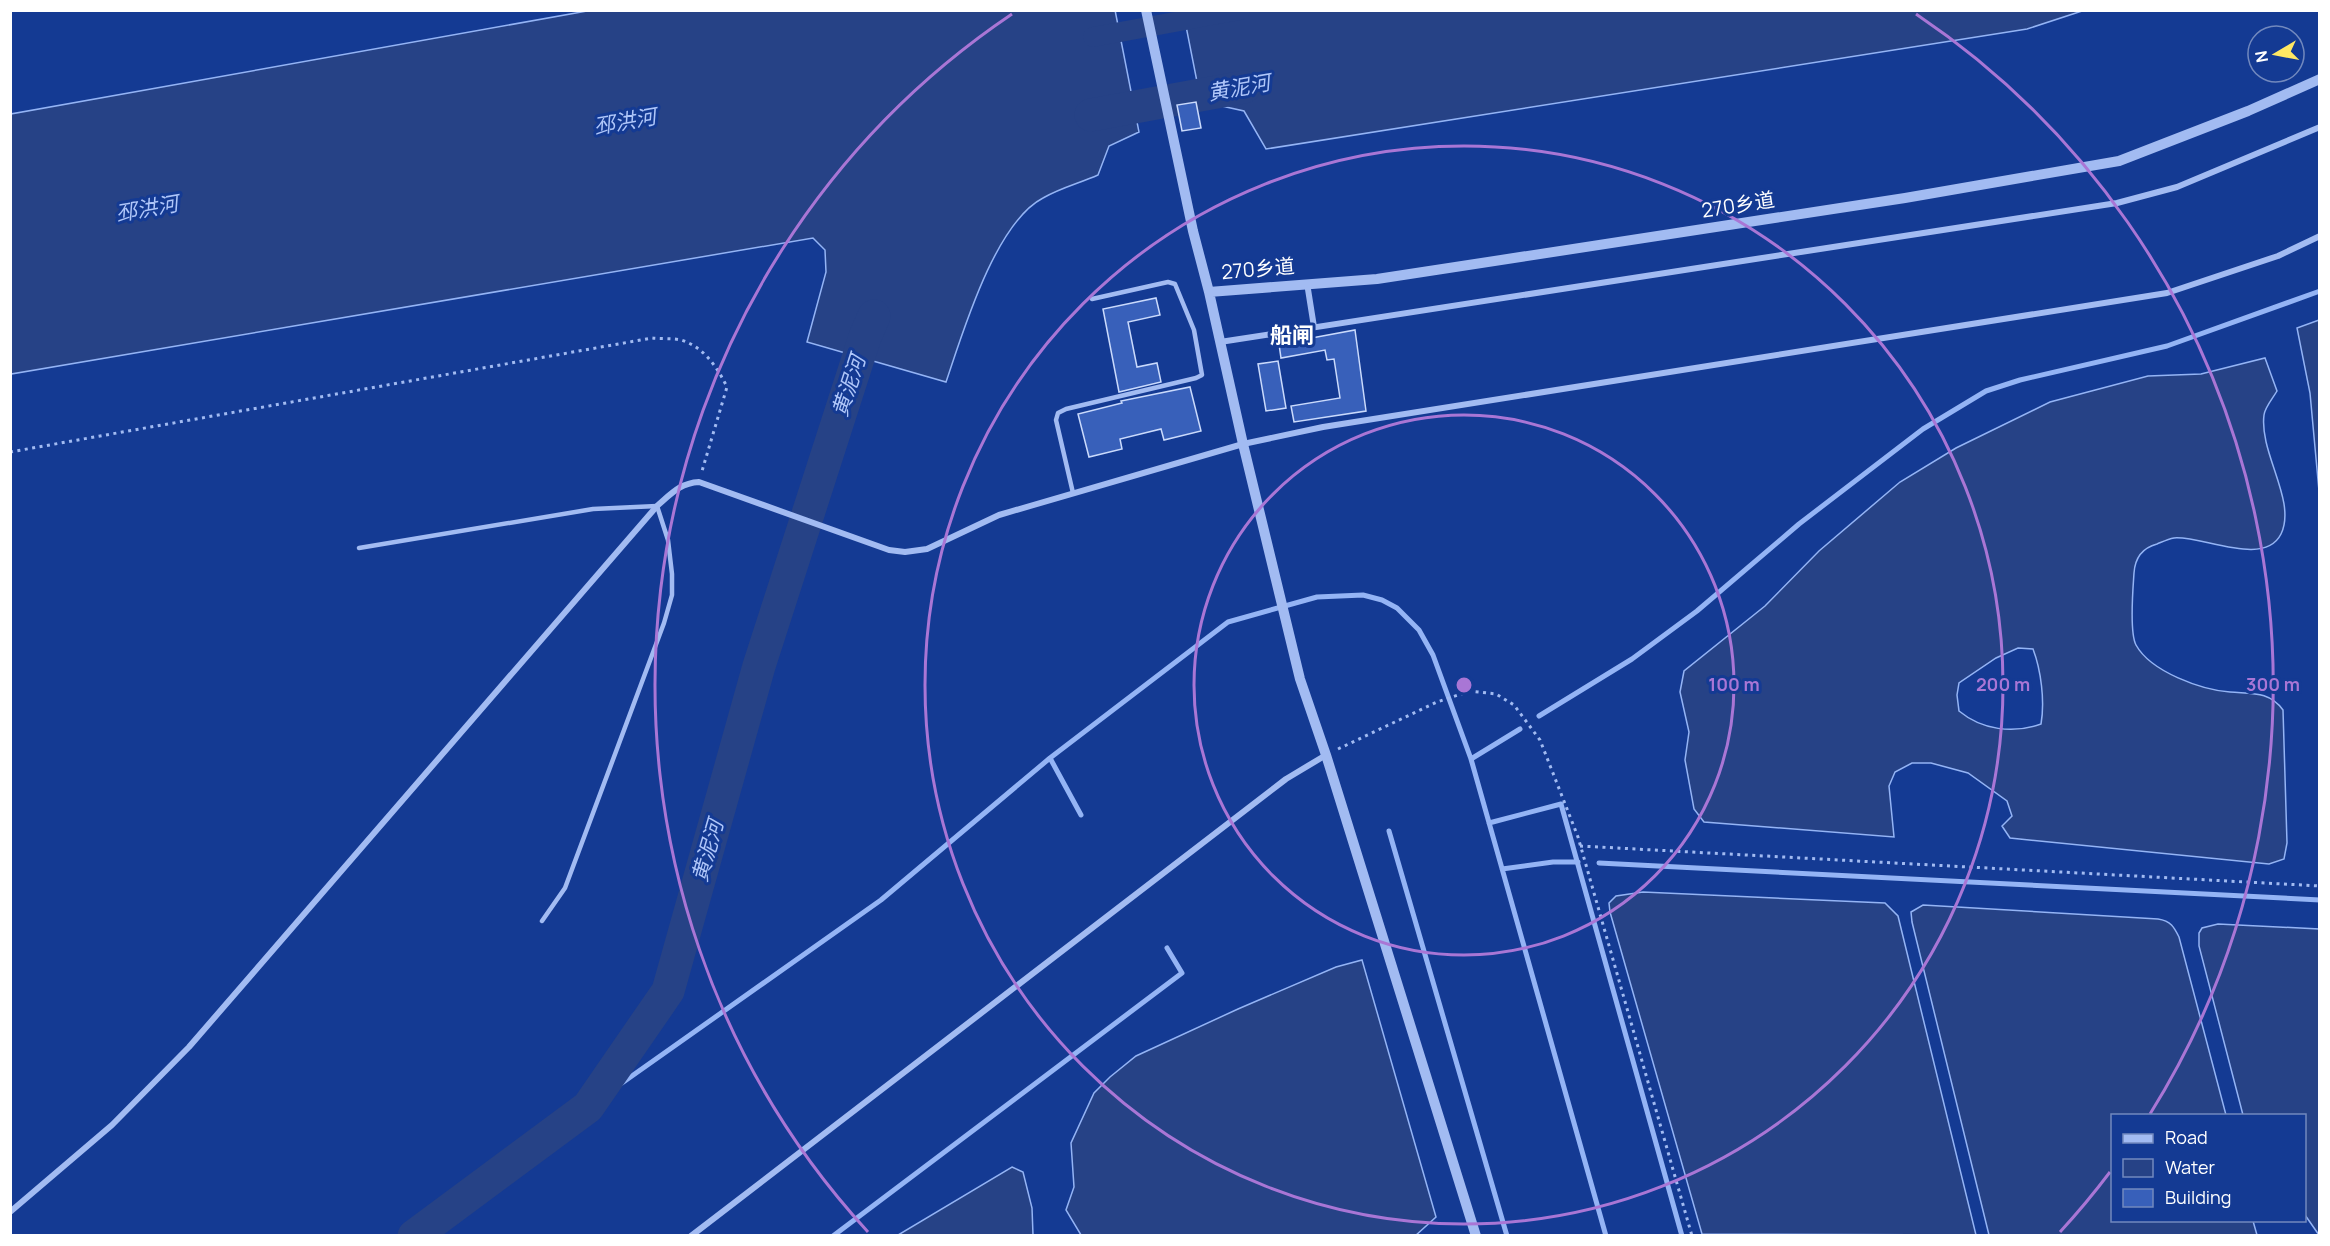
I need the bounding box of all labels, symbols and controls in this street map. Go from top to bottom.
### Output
north arrow [2246,24,2306,84]
text: N [2249,49,2273,64]
water label: 黄泥河 [1205,67,1276,106]
water label: 邳洪河 [591,101,662,140]
street label: 270乡道 [1699,185,1776,224]
water label: 邳洪河 [113,188,184,227]
street label: 270乡道 [1220,252,1296,285]
district label: 船闸 [1270,320,1314,350]
water label: 黄泥河 [825,348,872,420]
text: 100 m [1708,672,1760,696]
text: 200 m [1976,672,2030,696]
text: 300 m [2246,672,2300,696]
centre of rings [1454,675,1474,695]
water label: 黄泥河 [685,813,730,885]
legend [2111,1114,2306,1222]
text: Road [2165,1125,2208,1149]
text: Water [2165,1155,2215,1179]
text: Building [2165,1185,2231,1209]

